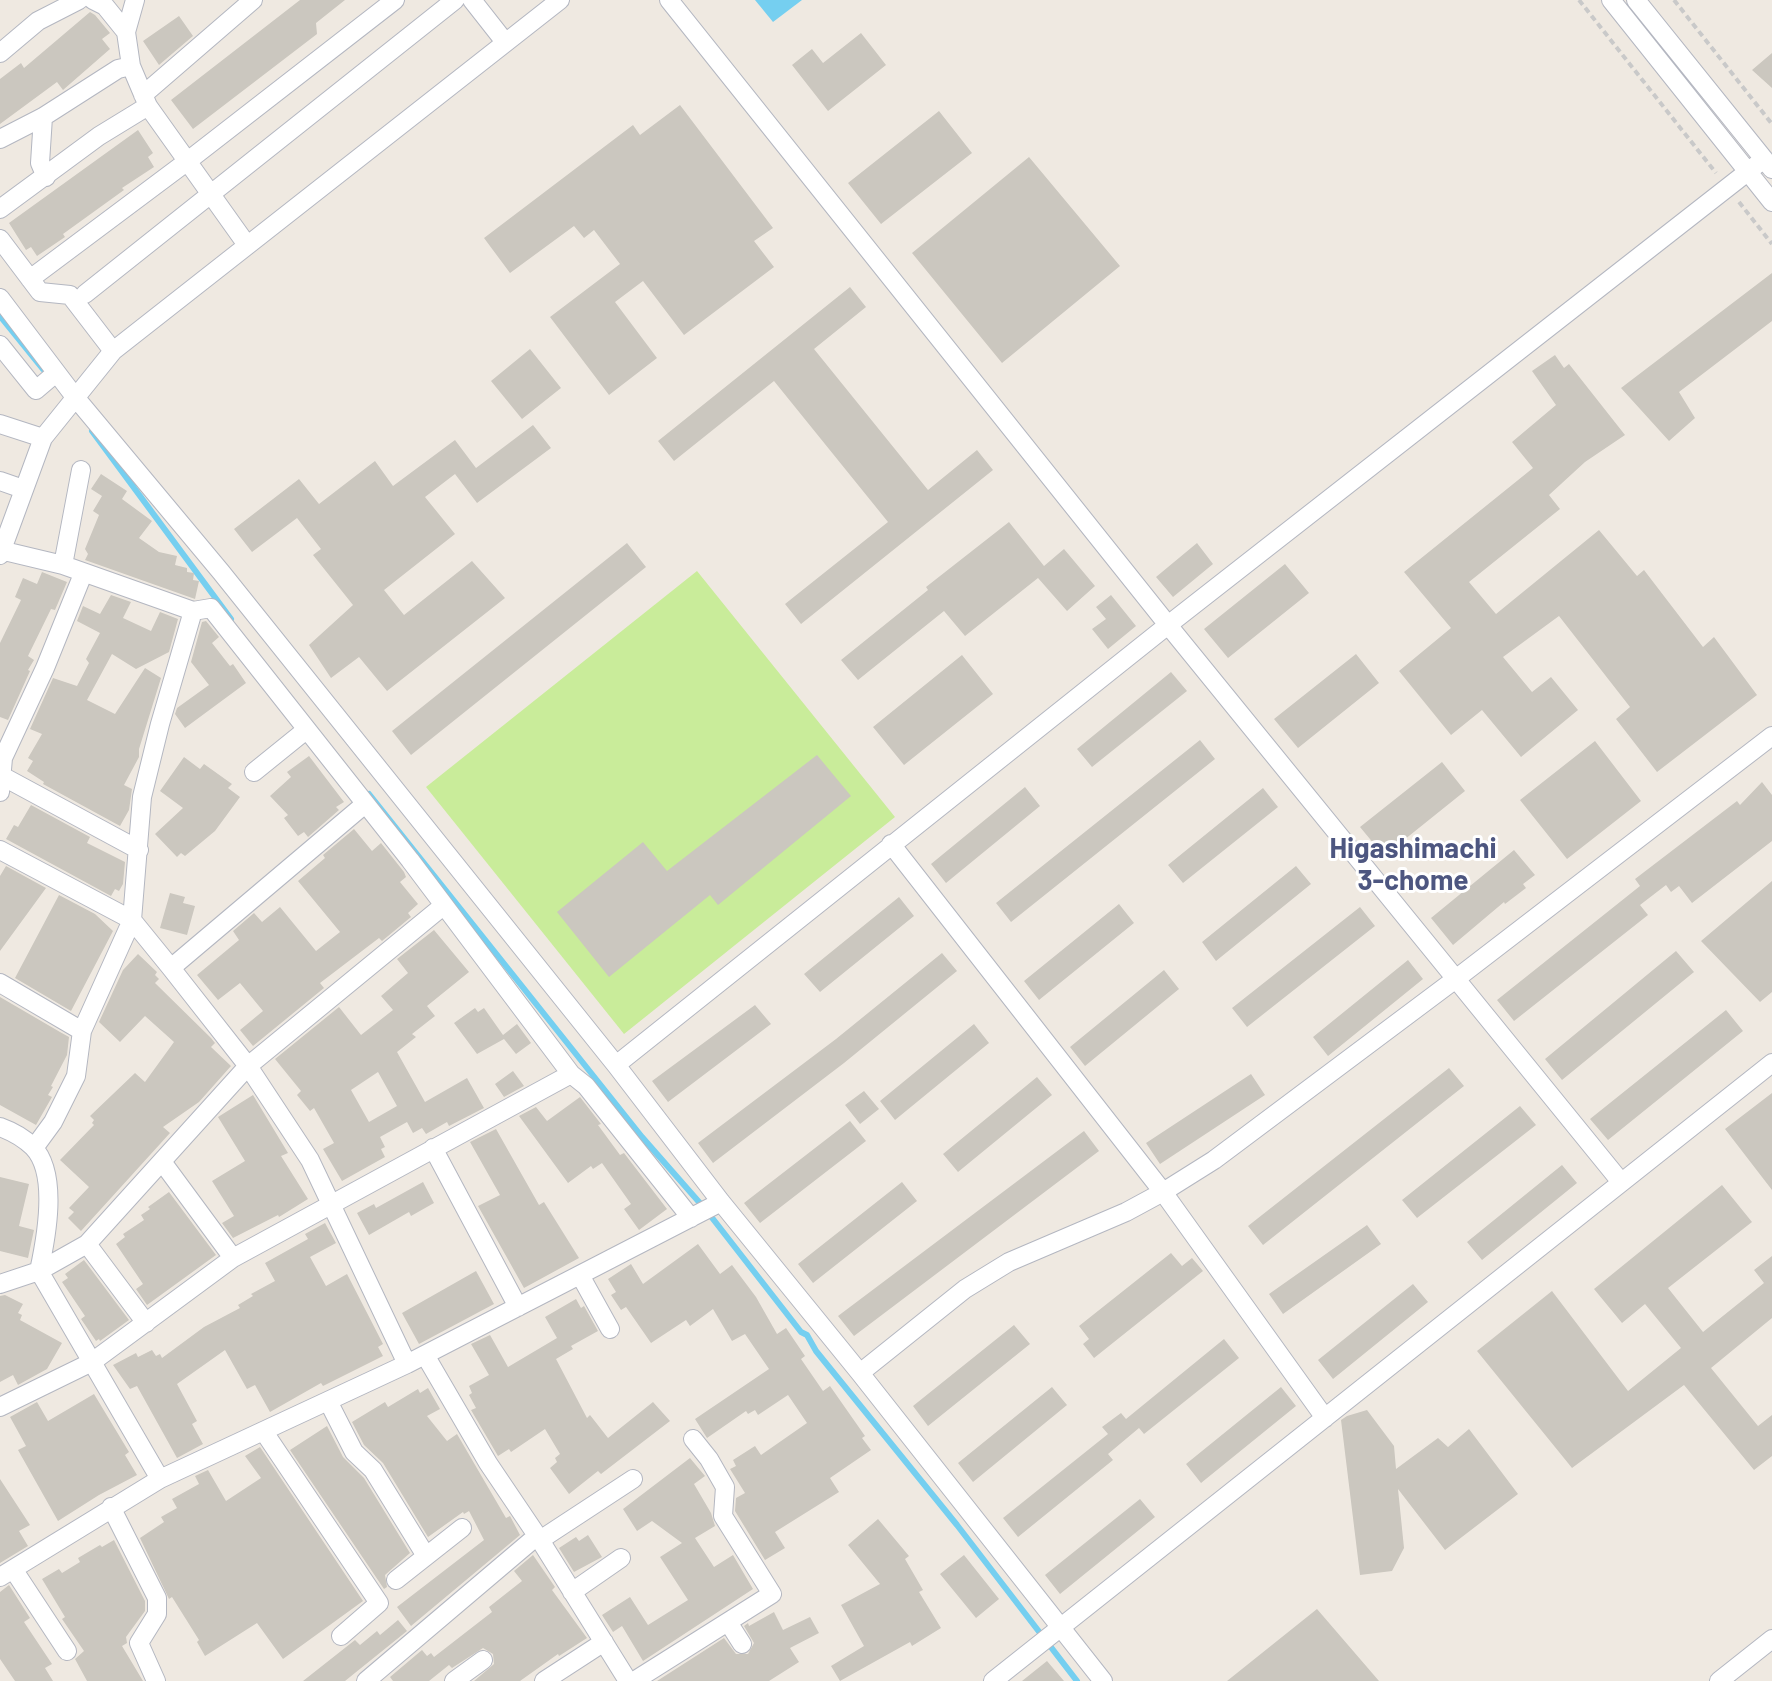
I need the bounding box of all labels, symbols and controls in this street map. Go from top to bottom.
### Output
district label: Higashimachi 3-chome [1329,832,1497,898]

